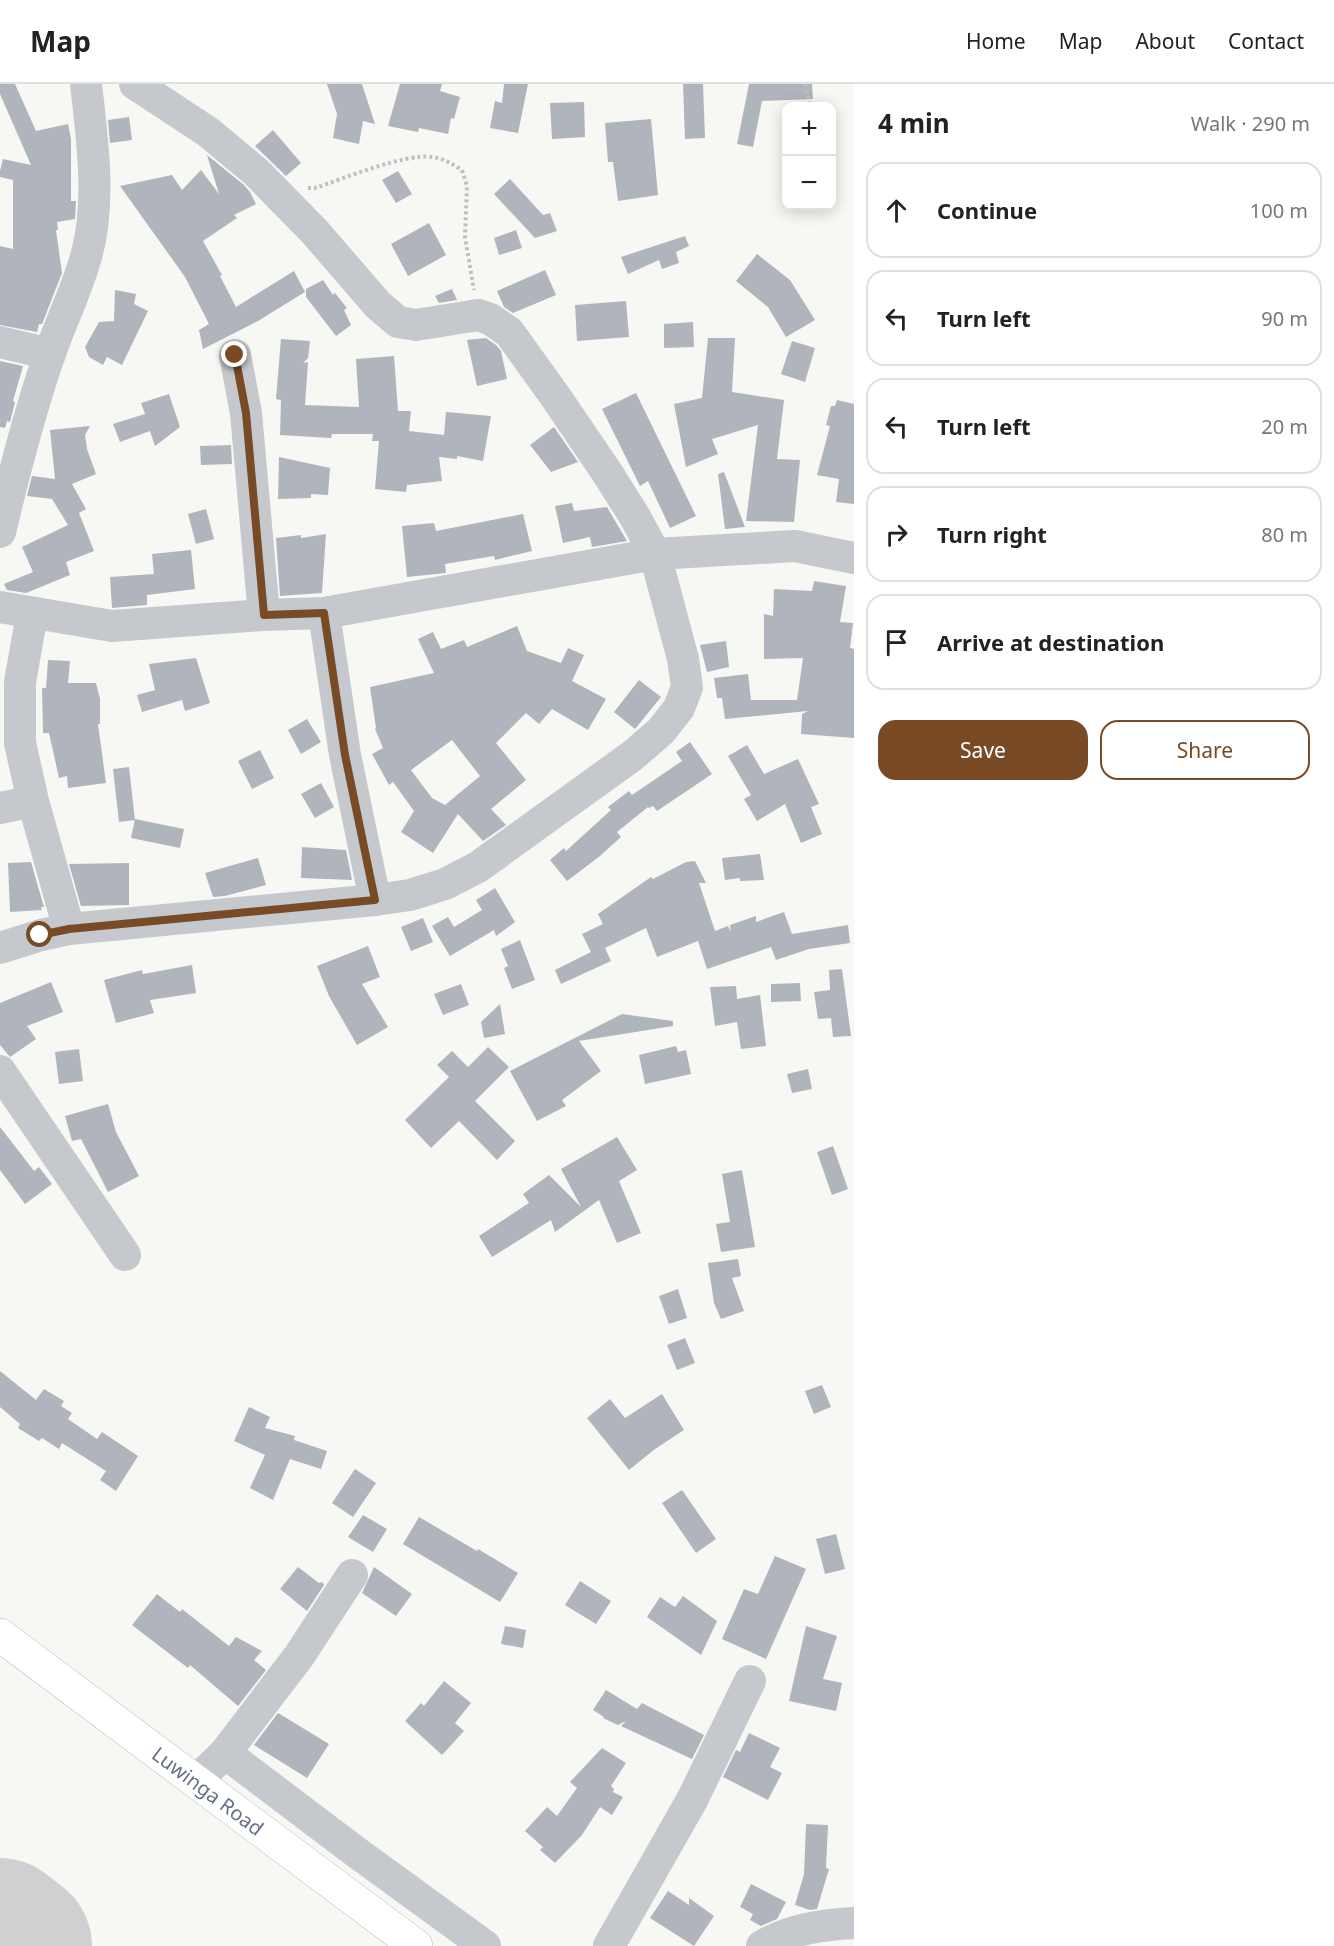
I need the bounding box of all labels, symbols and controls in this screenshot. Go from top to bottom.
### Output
text: Map [30,22,91,60]
text: Home [966,27,1026,55]
text: Map [1059,27,1102,55]
text: About [1135,27,1195,55]
text: Contact [1228,27,1304,55]
map controls [782,102,836,210]
button: + [782,102,836,156]
text: 4 min [878,105,950,141]
text: Walk · 290 m [1191,110,1310,137]
button: − [782,156,836,210]
icon: ahead [880,194,913,227]
text: Continue [937,195,1037,225]
text: 100 m [1250,197,1308,224]
icon: left [880,302,913,335]
text: Turn left [937,303,1031,333]
text: 90 m [1261,305,1308,332]
route end [221,341,247,367]
icon: left [880,410,913,443]
text: Turn left [937,411,1031,441]
text: 20 m [1261,413,1308,440]
icon: right [880,518,913,551]
text: Turn right [937,519,1047,549]
text: 80 m [1261,521,1308,548]
icon: arrive [880,626,913,659]
text: Arrive at destination [937,627,1164,657]
button: Save [878,720,1088,780]
button: Share [1100,720,1310,780]
route start [26,921,52,947]
street label: Luwinga Road [147,1740,270,1841]

